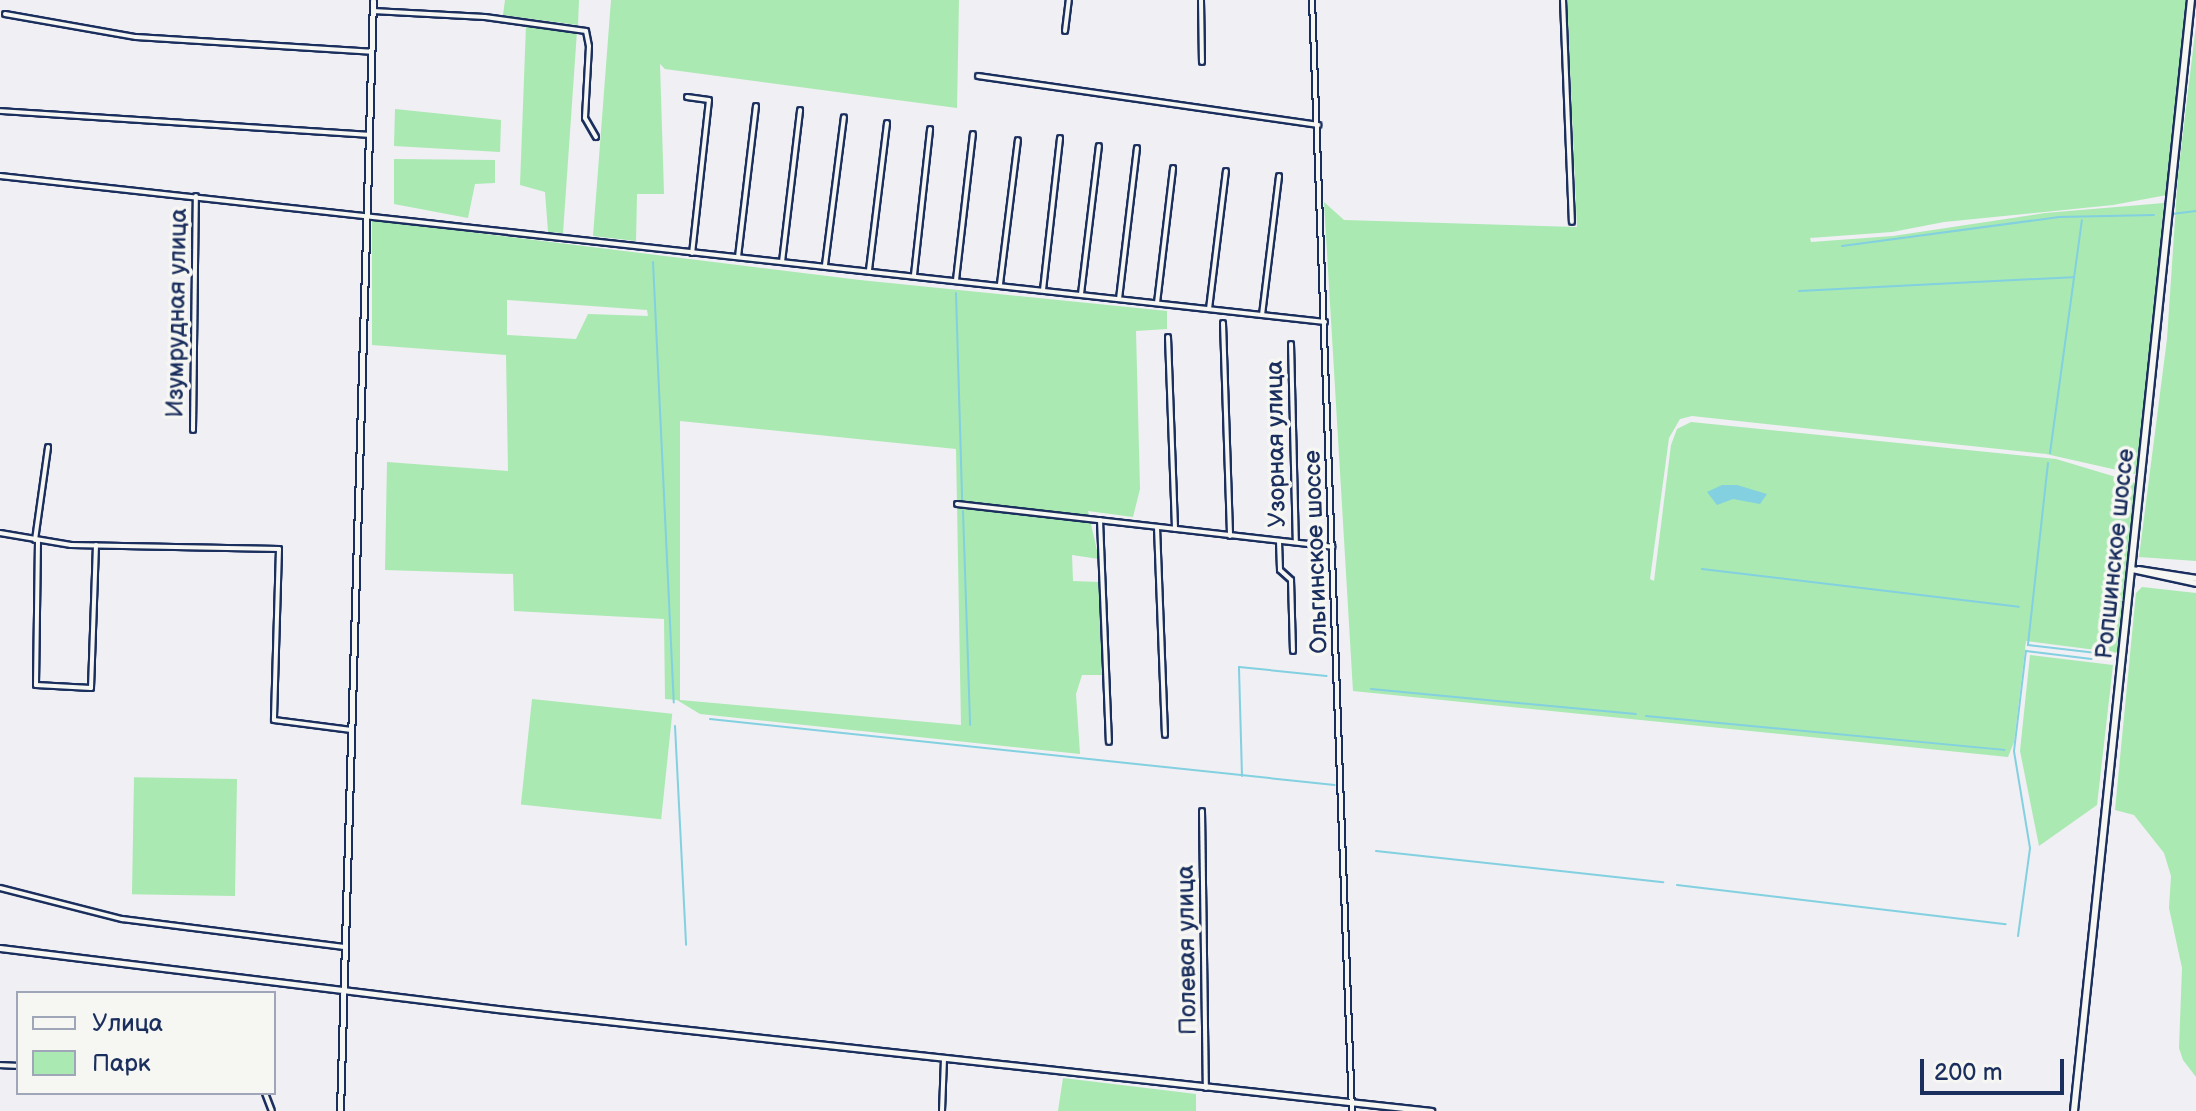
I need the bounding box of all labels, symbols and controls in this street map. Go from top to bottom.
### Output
street label: Изумрудная улица [161,208,193,418]
street label: Узорная улица [1260,360,1292,528]
street label: Ропшинское шоссе [2090,447,2140,661]
street label: Ольгинское шоссе [1298,450,1334,654]
street label: Полевая улица [1171,865,1203,1035]
legend [16,991,276,1095]
text: Улица [92,1009,163,1038]
scale bar [1924,1043,2068,1093]
text: Парк [92,1049,150,1078]
text: 200 m [1934,1058,2003,1087]

